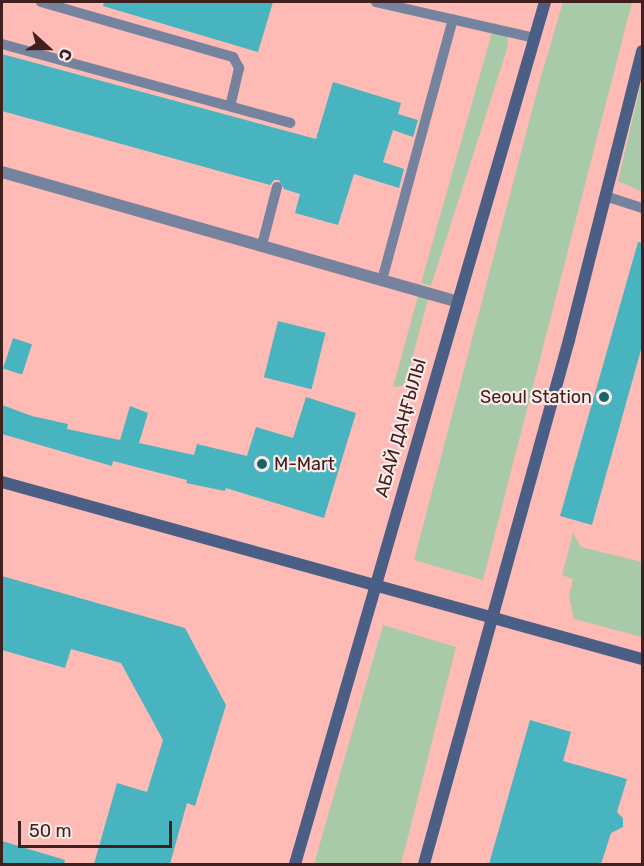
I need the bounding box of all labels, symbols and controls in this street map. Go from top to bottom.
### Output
north arrow [18,18,78,78]
text: С [54,46,76,63]
street label: АБАЙ ДАҢҒЫЛЫ [371,356,431,500]
place label: Seoul Station [480,386,592,408]
marker: Seoul Station [597,390,611,404]
place label: M-Mart [274,453,335,475]
marker: M-Mart [255,457,269,471]
scale bar [21,809,176,847]
text: 50 m [29,820,72,842]

